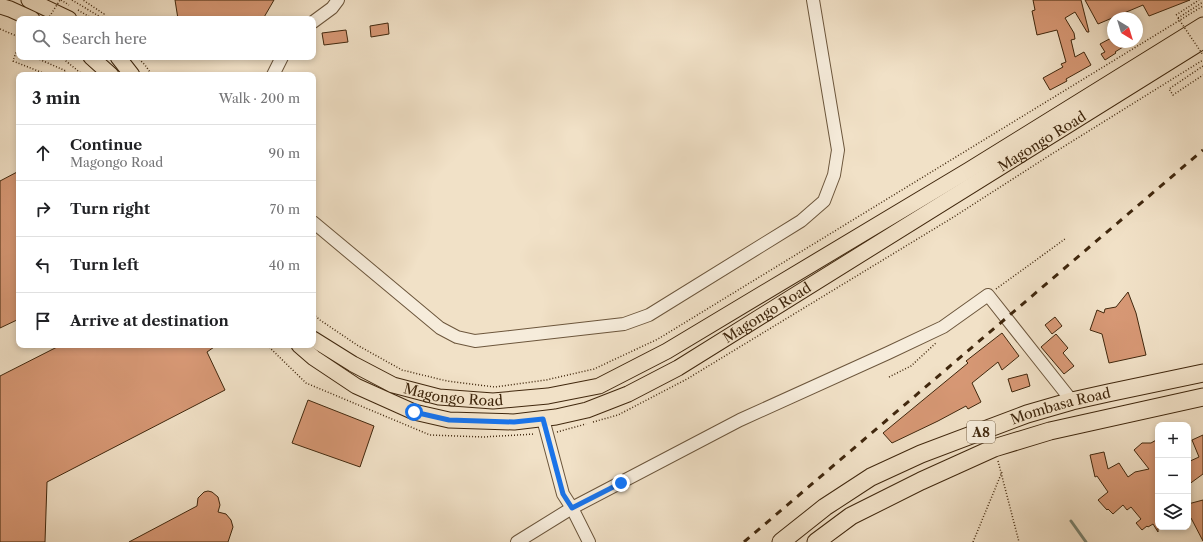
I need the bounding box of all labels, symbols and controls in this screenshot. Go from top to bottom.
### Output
north arrow [1107,12,1143,48]
search box [16,16,316,60]
icon: search [30,27,52,49]
text: Search here [62,29,147,48]
text: 3 min [32,88,81,108]
text: Walk · 200 m [219,90,300,106]
street label: Magongo Road [995,107,1090,176]
text: Continue [70,135,142,154]
icon: ahead [32,142,54,164]
text: 90 m [269,145,300,161]
text: Magongo Road [70,154,163,170]
icon: right [32,198,54,220]
text: Turn right [70,199,150,218]
text: 70 m [270,201,300,217]
icon: left [32,254,54,276]
text: Turn left [70,255,139,274]
text: 40 m [269,257,300,273]
street label: Magongo Road [720,278,815,347]
icon: arrive [32,310,54,332]
text: Arrive at destination [70,311,229,330]
street label: Magongo Road [402,379,504,410]
street label: Mombasa Road [1008,384,1113,428]
route start [405,403,423,421]
road number: A8 [967,421,995,443]
map controls [1155,422,1191,530]
button: + [1155,422,1191,458]
button: − [1155,458,1191,494]
route end [612,474,630,492]
button: layers [1155,494,1191,530]

